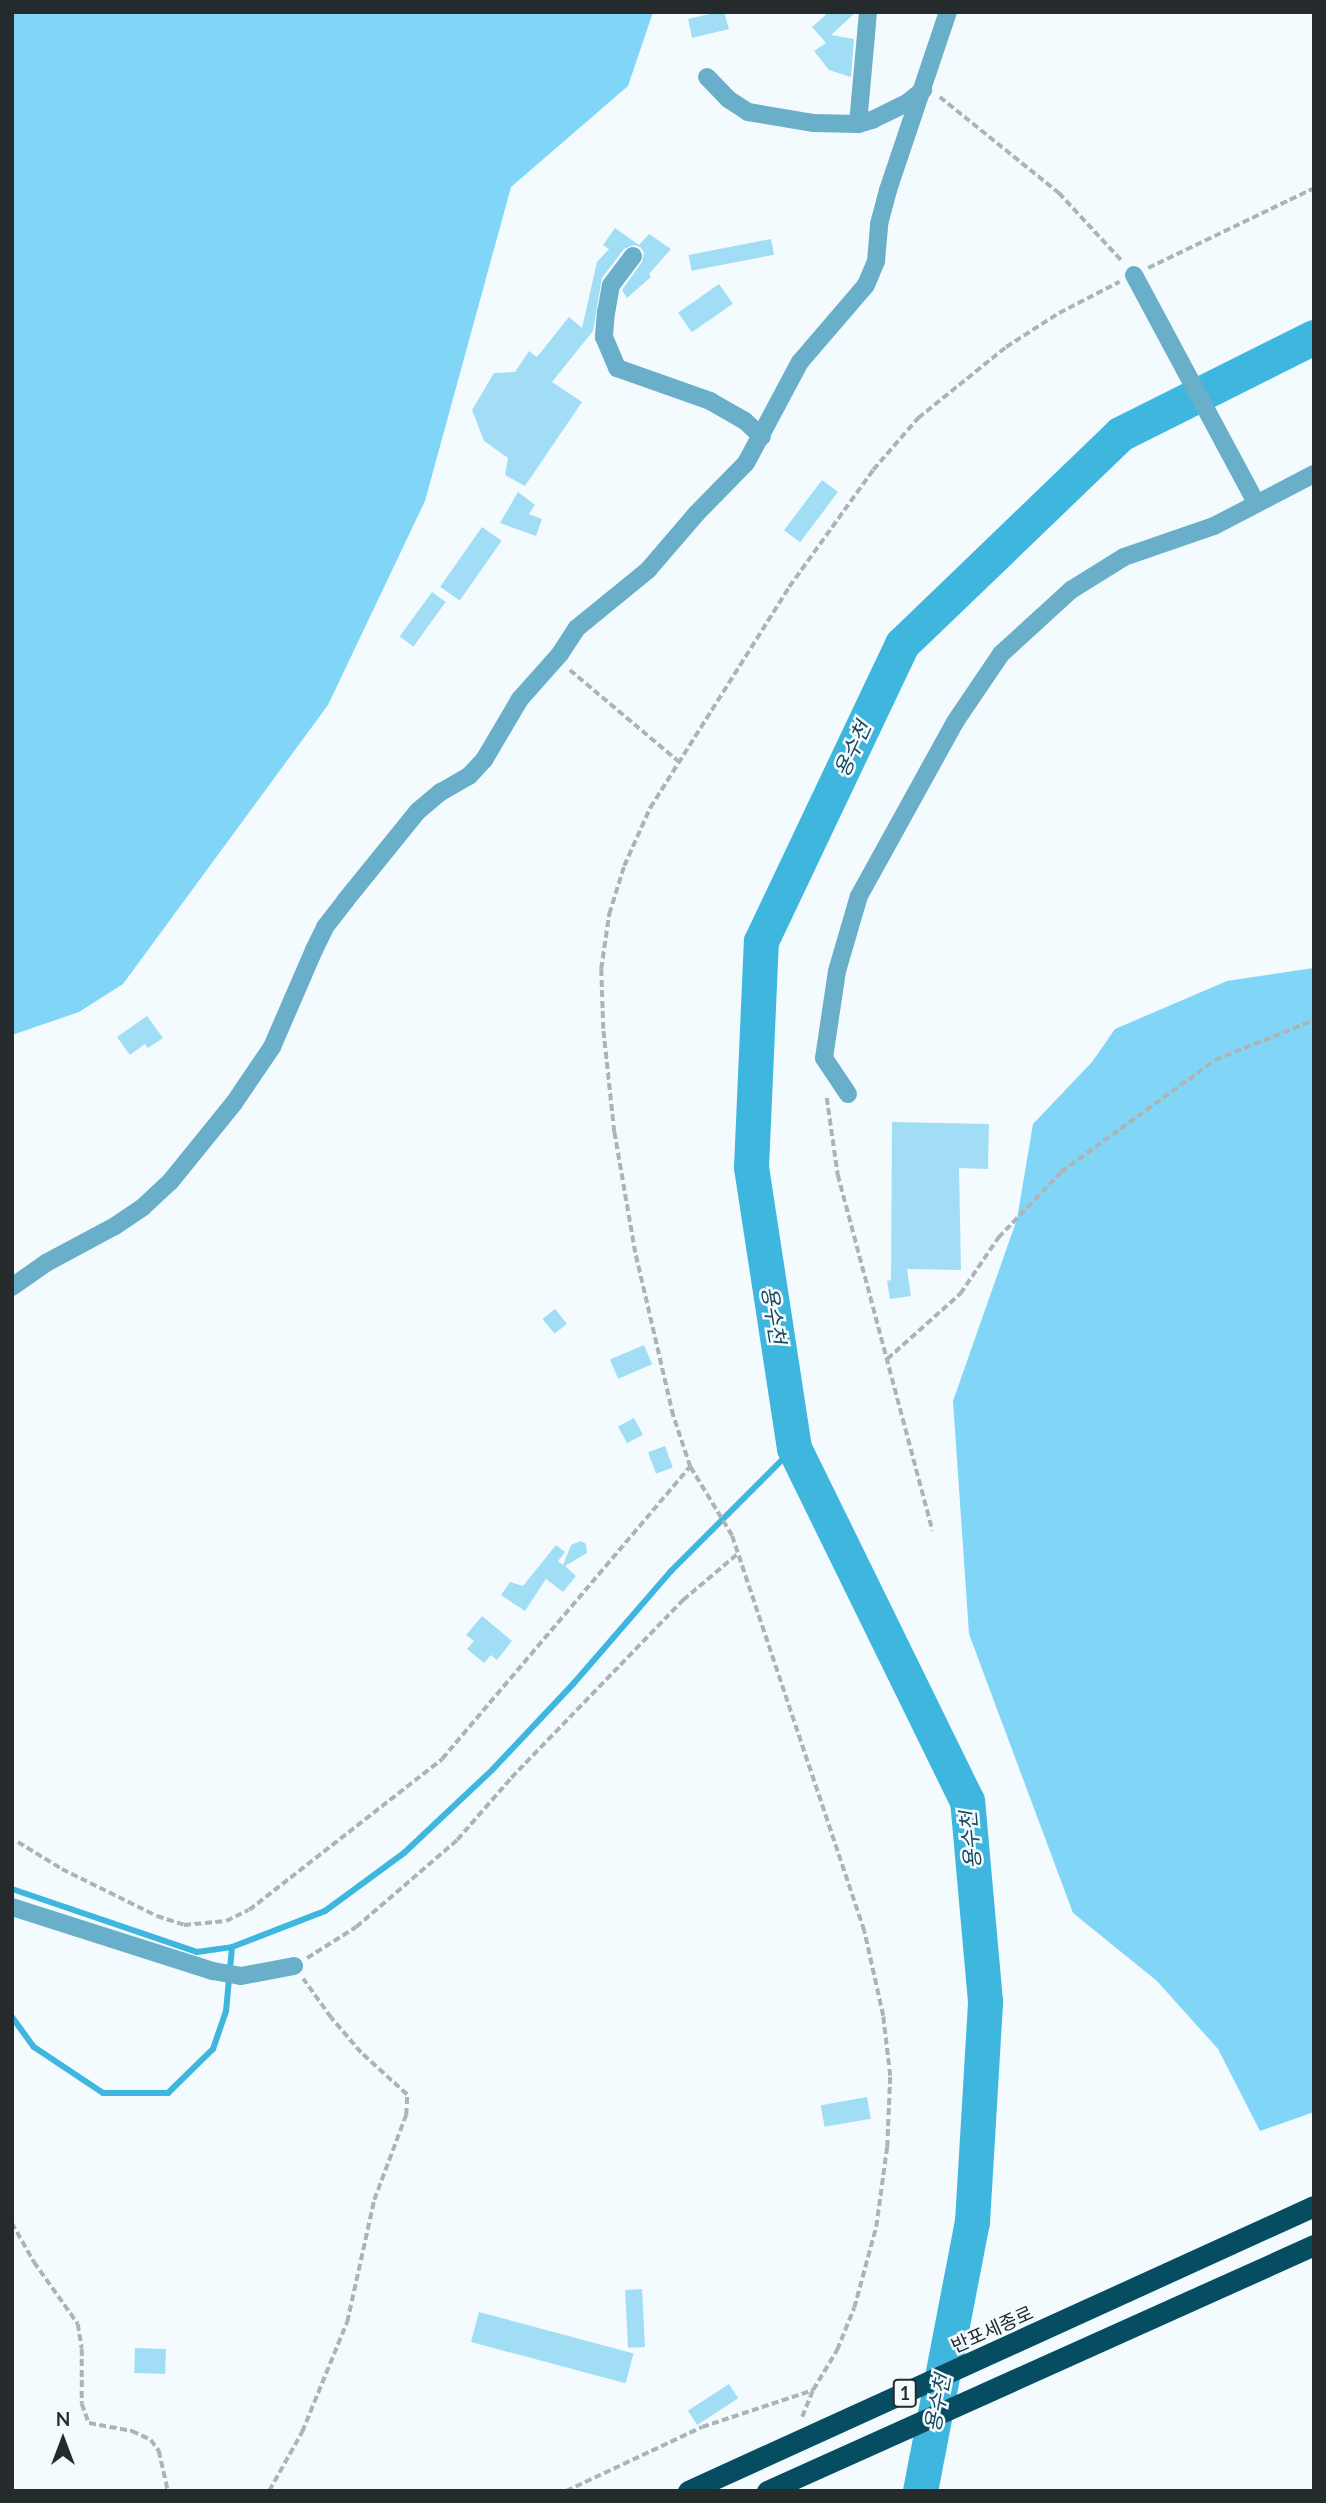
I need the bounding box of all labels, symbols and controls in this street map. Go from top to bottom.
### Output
water label: 용수천 [828,717,876,781]
water label: 용수천 [757,1284,791,1346]
water label: 용수천 [955,1810,985,1870]
street label: 반포세종로 [947,2301,1037,2357]
water label: 용수천 [919,2372,955,2434]
road number: 1 [893,2378,917,2407]
north arrow [28,2405,98,2475]
text: N [56,2407,70,2430]

